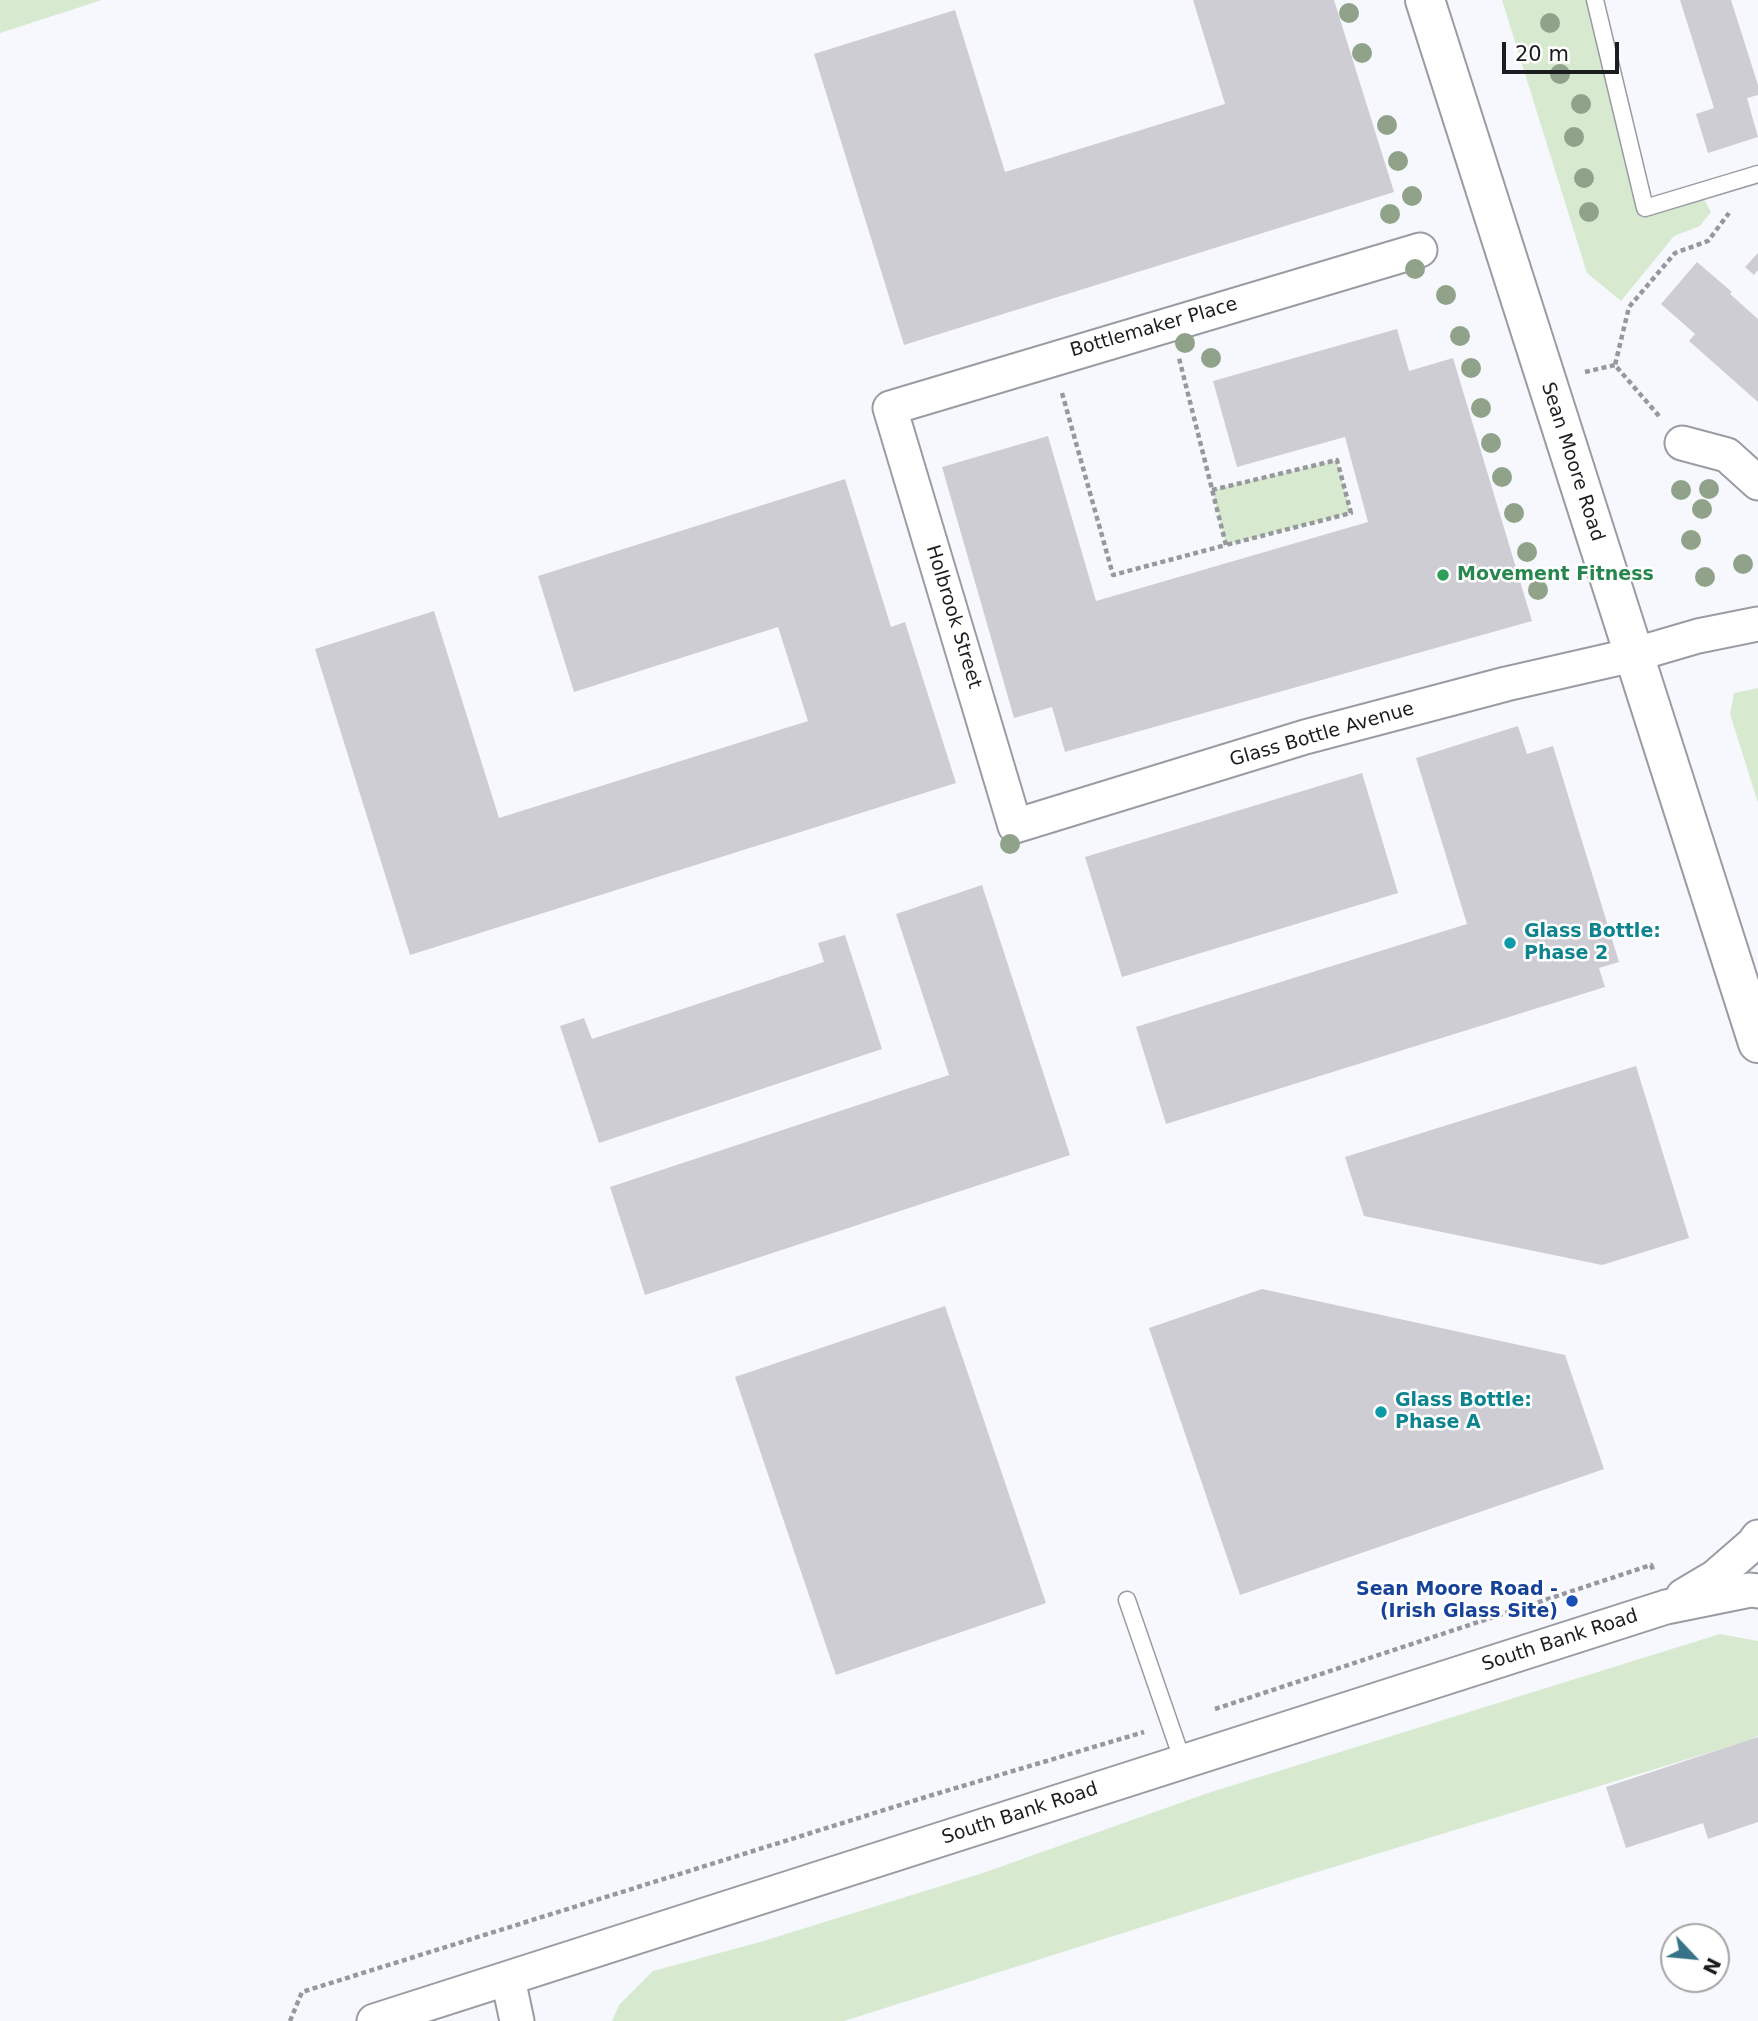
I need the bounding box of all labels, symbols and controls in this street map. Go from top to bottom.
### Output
scale bar [1506,28,1623,72]
text: 20 m [1515,42,1569,66]
street label: Bottlemaker Place [1068,293,1240,363]
street label: Sean Moore Road [1536,380,1608,544]
street label: Holbrook Street [920,543,986,691]
place label: Movement Fitness [1457,564,1654,586]
marker: Movement Fitness [1435,567,1451,583]
street label: Glass Bottle Avenue [1227,698,1417,772]
place label: Glass Bottle: Phase 2 [1524,921,1661,965]
marker: Glass Bottle: Phase 2 [1502,935,1518,951]
place label: Glass Bottle: Phase A [1395,1390,1532,1434]
marker: Glass Bottle: Phase A [1373,1404,1389,1420]
place label: Sean Moore Road - (Irish Glass Site) [1356,1579,1558,1623]
marker: Sean Moore Road - (Irish Glass Site) [1564,1593,1580,1609]
street label: South Bank Road [1479,1605,1641,1677]
street label: South Bank Road [939,1778,1101,1850]
north arrow [1660,1923,1730,1993]
text: N [1699,1954,1725,1978]

